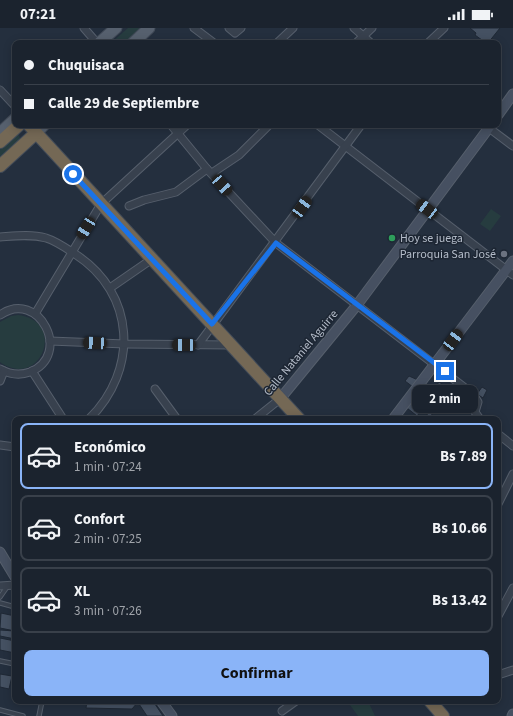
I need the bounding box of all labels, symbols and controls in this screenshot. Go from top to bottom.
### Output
text: 07:21 [20,4,56,25]
text: Chuquisaca [48,55,124,76]
text: Calle 29 de Septiembre [48,93,199,114]
route start [64,165,82,183]
car [210,172,234,198]
car [290,194,314,220]
car [414,197,440,221]
car [75,215,97,241]
place label: Hoy se juega [400,230,463,247]
marker: Hoy se juega [387,233,397,243]
place label: Parroquia San José [400,246,496,263]
marker: Parroquia San José [499,249,509,259]
street label: Calle Nataniel Aguirre [260,306,342,400]
car [441,327,465,353]
car [83,336,107,350]
car [172,339,196,351]
route end [436,362,454,380]
callout: 2 min [412,385,478,413]
text: 2 min [429,390,461,408]
text: Económico [74,437,146,458]
icon: car [26,438,62,474]
text: Bs 7.89 [440,446,487,467]
text: 1 min · 07:24 [74,458,142,476]
text: Confort [74,509,125,530]
icon: car [26,510,62,546]
text: Bs 10.66 [432,518,487,539]
text: 2 min · 07:25 [74,530,142,548]
text: XL [74,581,90,602]
icon: car [26,582,62,618]
text: Bs 13.42 [432,590,487,611]
text: 3 min · 07:26 [74,602,142,620]
button: Confirmar [24,650,489,696]

